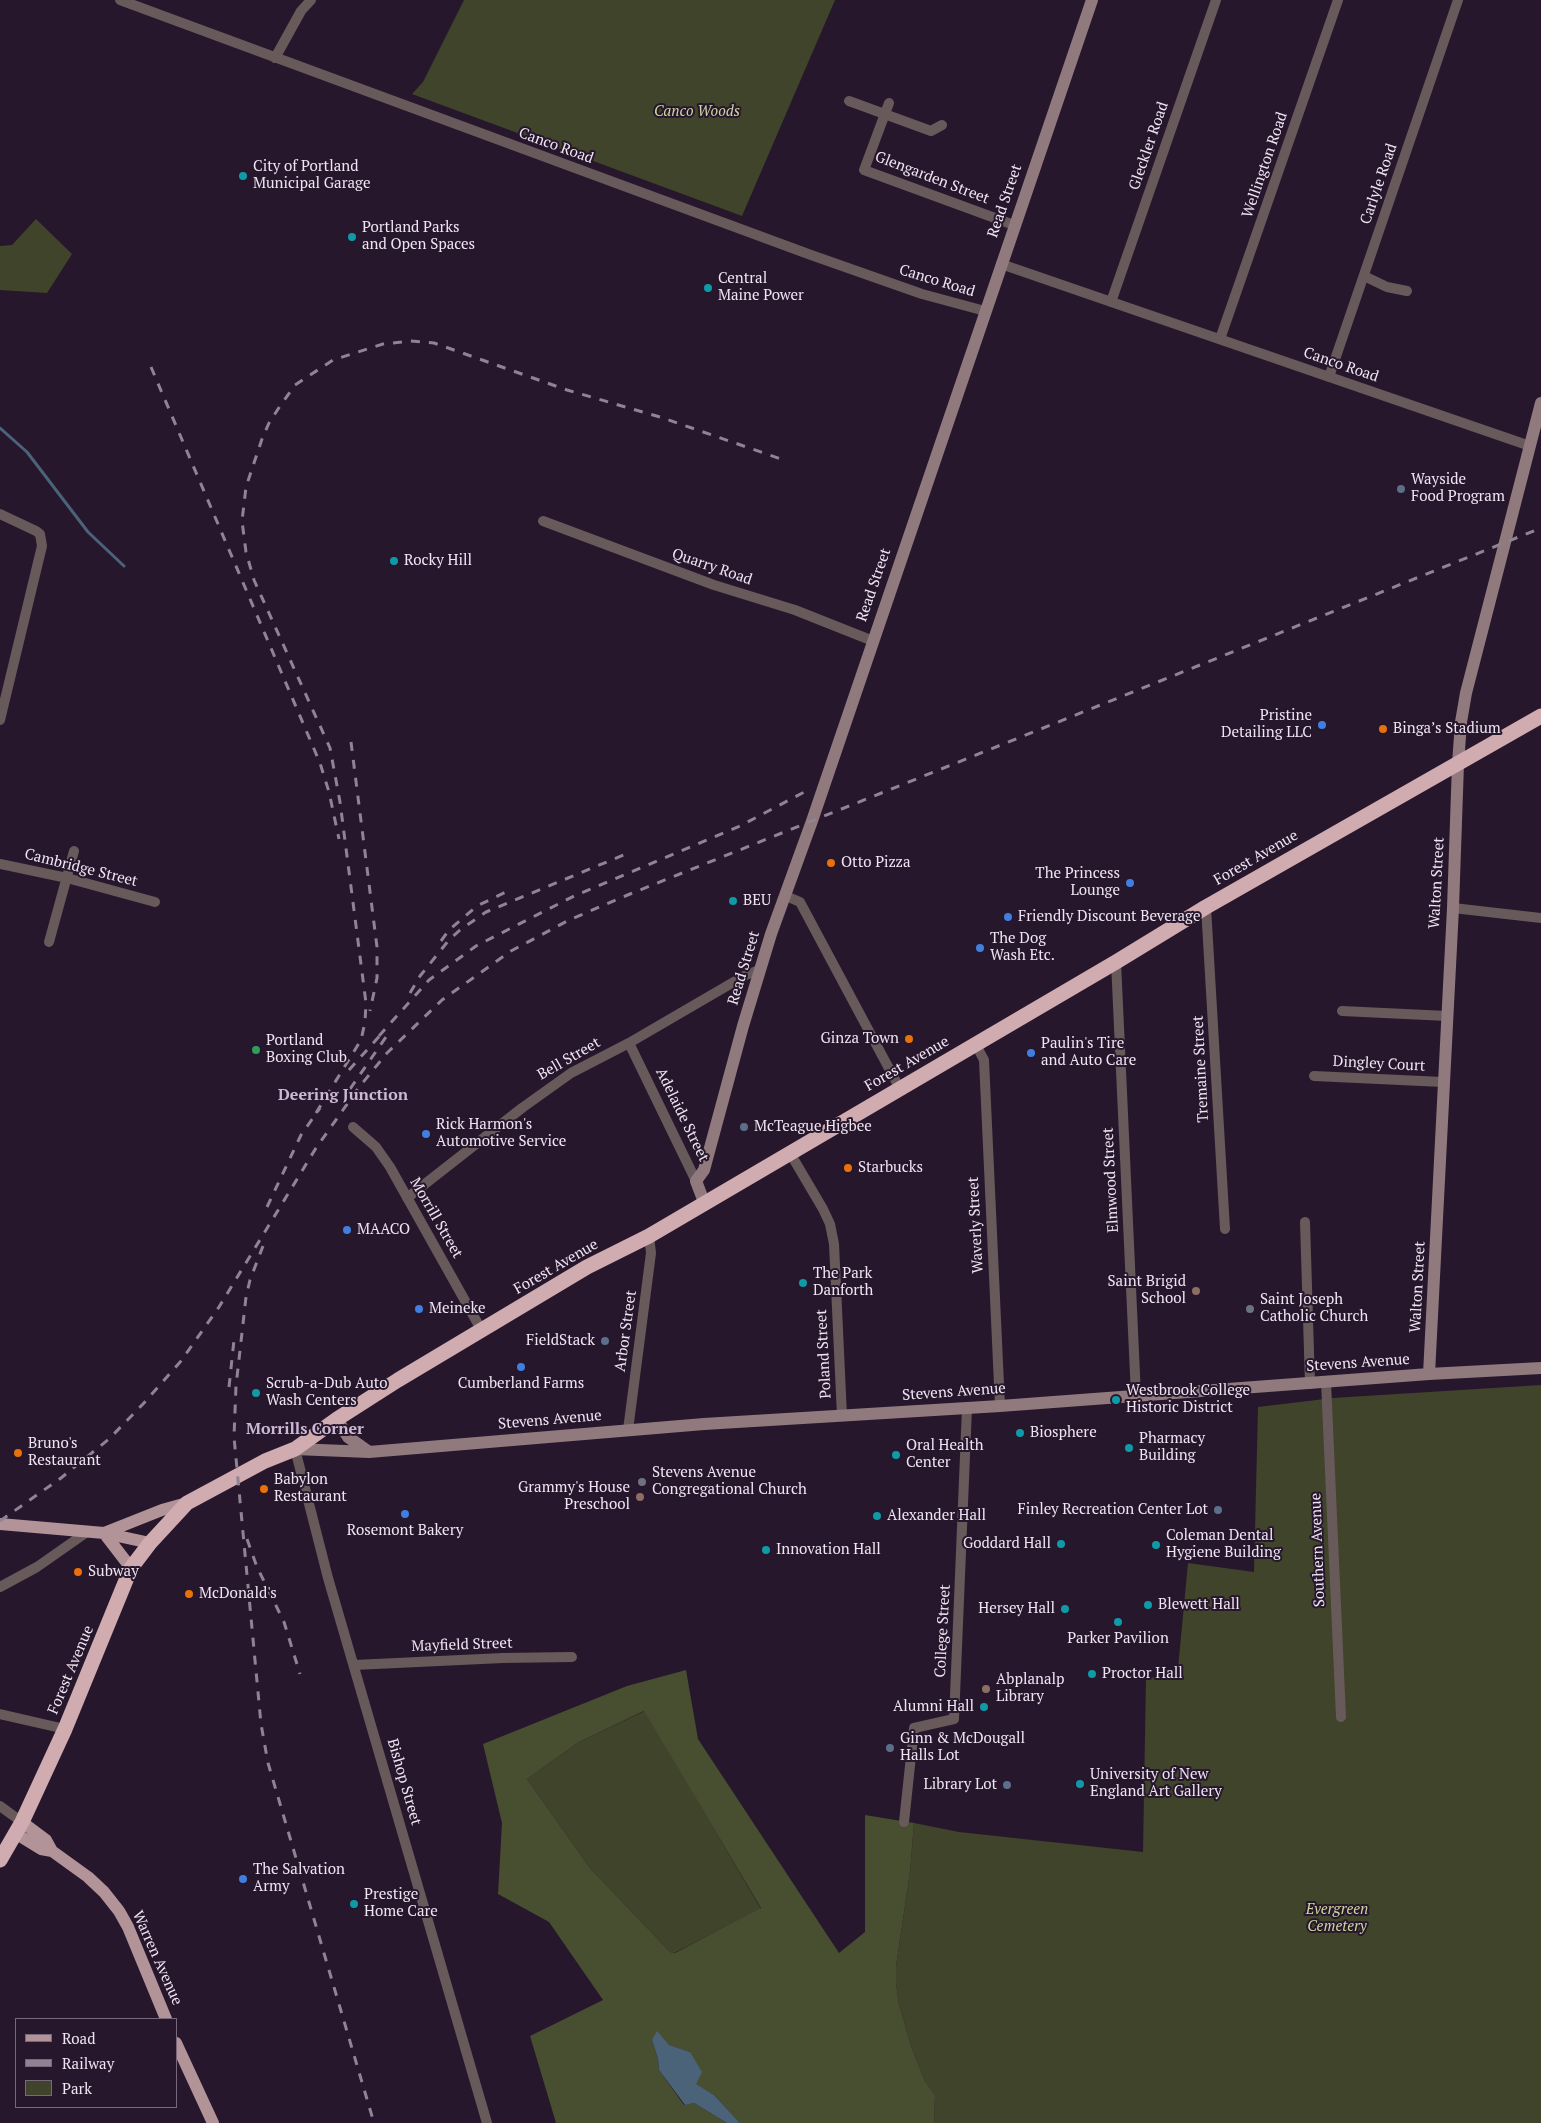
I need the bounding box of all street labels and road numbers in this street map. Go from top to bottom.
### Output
street label: Gleckler Road [1126,100,1172,192]
street label: Wellington Road [1238,110,1292,220]
street label: Canco Road [516,124,596,168]
street label: Carlyle Road [1357,141,1401,227]
street label: Glengarden Street [872,148,992,208]
street label: Read Street [984,162,1026,240]
street label: Canco Road [897,261,977,301]
street label: Canco Road [1301,344,1381,386]
street label: Quarry Road [669,545,755,589]
street label: Read Street [853,546,895,624]
street label: Forest Avenue [1211,827,1301,889]
street label: Walton Street [1426,837,1448,929]
street label: Cambridge Street [23,845,139,891]
street label: Read Street [724,929,764,1007]
street label: Tremaine Street [1189,1015,1213,1123]
street label: Forest Avenue [862,1033,952,1095]
street label: Bell Street [534,1034,604,1084]
street label: Dingley Court [1332,1053,1426,1075]
street label: Adelaide Street [651,1065,713,1165]
street label: Elmwood Street [1099,1127,1123,1233]
street label: Morrill Street [406,1175,466,1261]
street label: Waverly Street [964,1176,988,1274]
street label: Forest Avenue [511,1236,601,1298]
street label: Walton Street [1407,1241,1429,1333]
street label: Arbor Street [611,1289,641,1373]
street label: Poland Street [813,1309,835,1399]
street label: Stevens Avenue [1306,1350,1410,1376]
street label: Stevens Avenue [902,1379,1006,1405]
street label: Stevens Avenue [497,1407,603,1433]
street label: Southern Avenue [1307,1493,1329,1607]
street label: College Street [932,1584,954,1678]
street label: Forest Avenue [44,1623,98,1717]
street label: Mayfield Street [411,1634,513,1656]
street label: Bishop Street [383,1737,425,1827]
street label: Warren Avenue [128,1908,186,2008]

